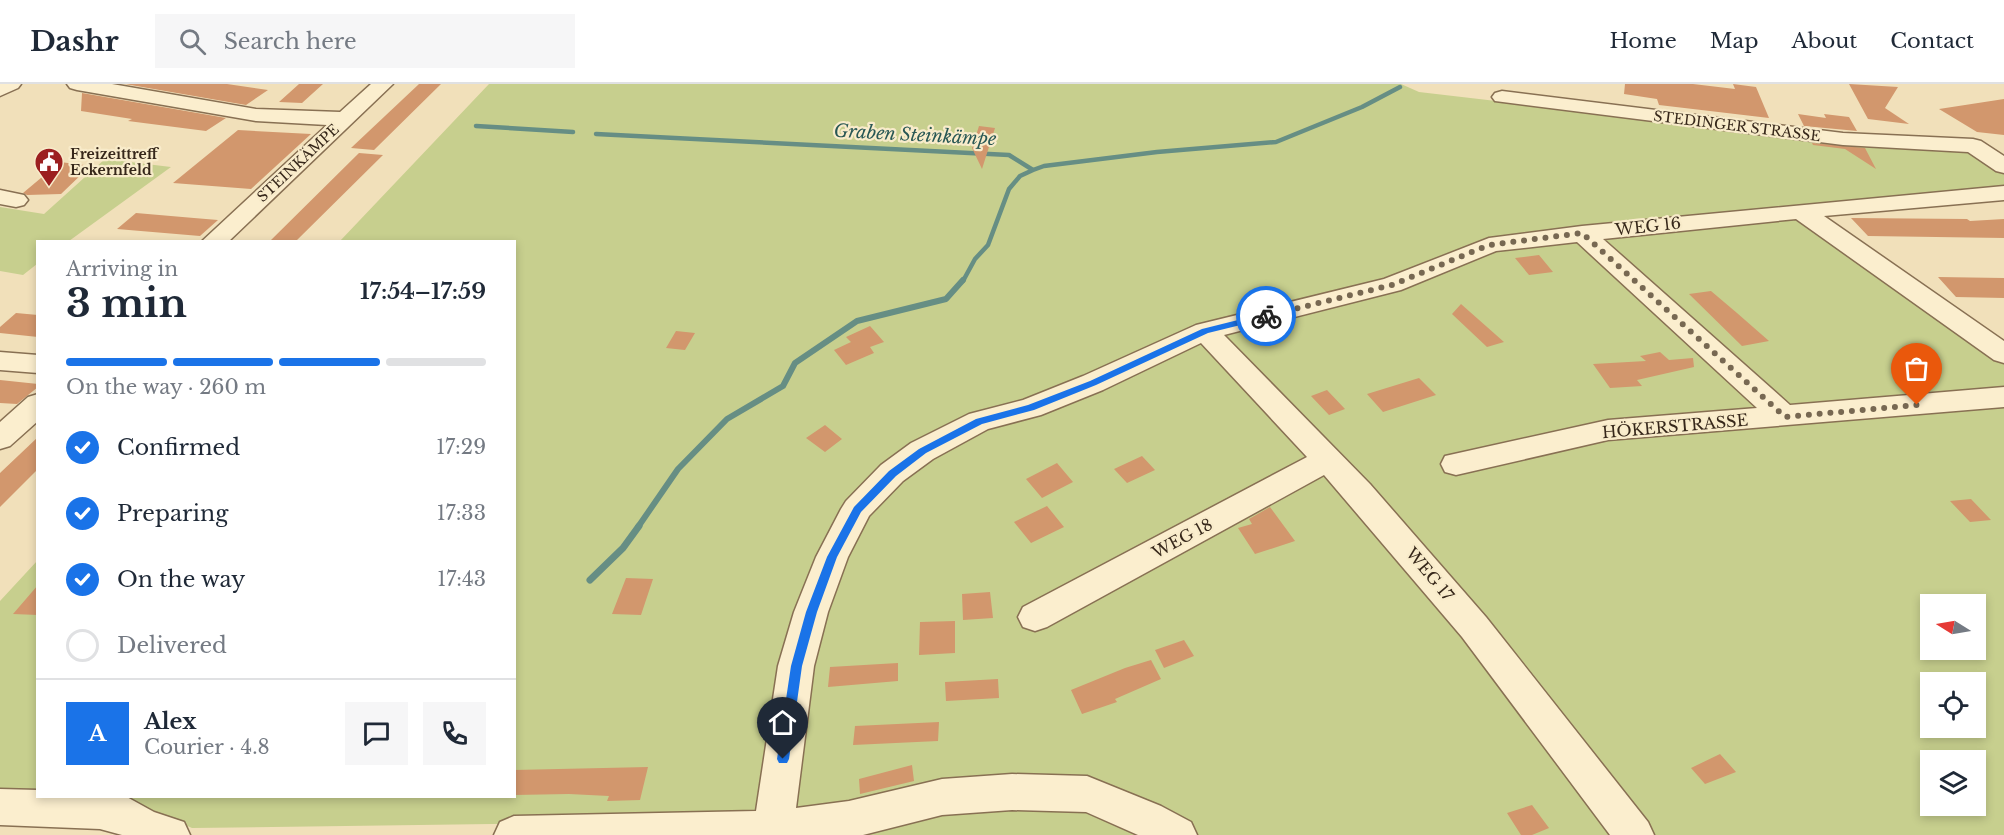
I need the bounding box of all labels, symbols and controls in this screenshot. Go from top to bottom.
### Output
search box [155,14,575,68]
text: Dashr [30,24,119,59]
icon: search [176,25,209,58]
text: Search here [224,28,357,55]
text: Home [1610,28,1677,54]
text: Map [1710,28,1758,54]
text: About [1791,28,1857,54]
text: Contact [1890,28,1974,54]
street label: STEDINGER STRASSE [1653,107,1821,145]
street label: STEINKÄMPE [253,120,343,206]
water label: Graben Steinkämpe [833,120,997,150]
place label: Freizeittreff Eckernfeld [70,145,160,179]
public building icon: Freizeittreff Eckernfeld [33,146,65,188]
street label: WEG 16 [1613,213,1682,240]
text: Arriving in [66,257,178,281]
text: 17:54–17:59 [360,278,486,305]
text: 3 min [66,279,187,328]
courier [1236,286,1296,346]
icon: bike [1250,300,1283,333]
pin [1891,343,1942,405]
icon: bag [1900,352,1933,385]
text: On the way · 260 m [66,375,266,399]
street label: HÖKERSTRASSE [1601,410,1749,442]
icon: check [66,431,99,464]
text: Confirmed [117,434,240,461]
text: 17:29 [436,435,486,459]
icon: check [66,497,99,530]
text: Preparing [117,500,228,527]
text: 17:33 [437,501,486,525]
street label: WEG 18 [1148,514,1216,563]
street label: WEG 17 [1401,542,1459,606]
icon: check [66,563,99,596]
text: On the way [117,566,245,593]
text: 17:43 [437,567,486,591]
north arrow [1920,594,1986,660]
map controls [1920,594,1986,816]
text: Delivered [117,632,227,659]
button: locate [1920,672,1986,738]
pin [757,697,808,759]
button: chat [345,702,408,765]
button: phone [423,702,486,765]
icon: home [766,706,799,739]
text: Alex [144,708,197,735]
text: A [89,720,106,747]
text: Courier · 4.8 [144,735,270,759]
button: layers [1920,750,1986,816]

